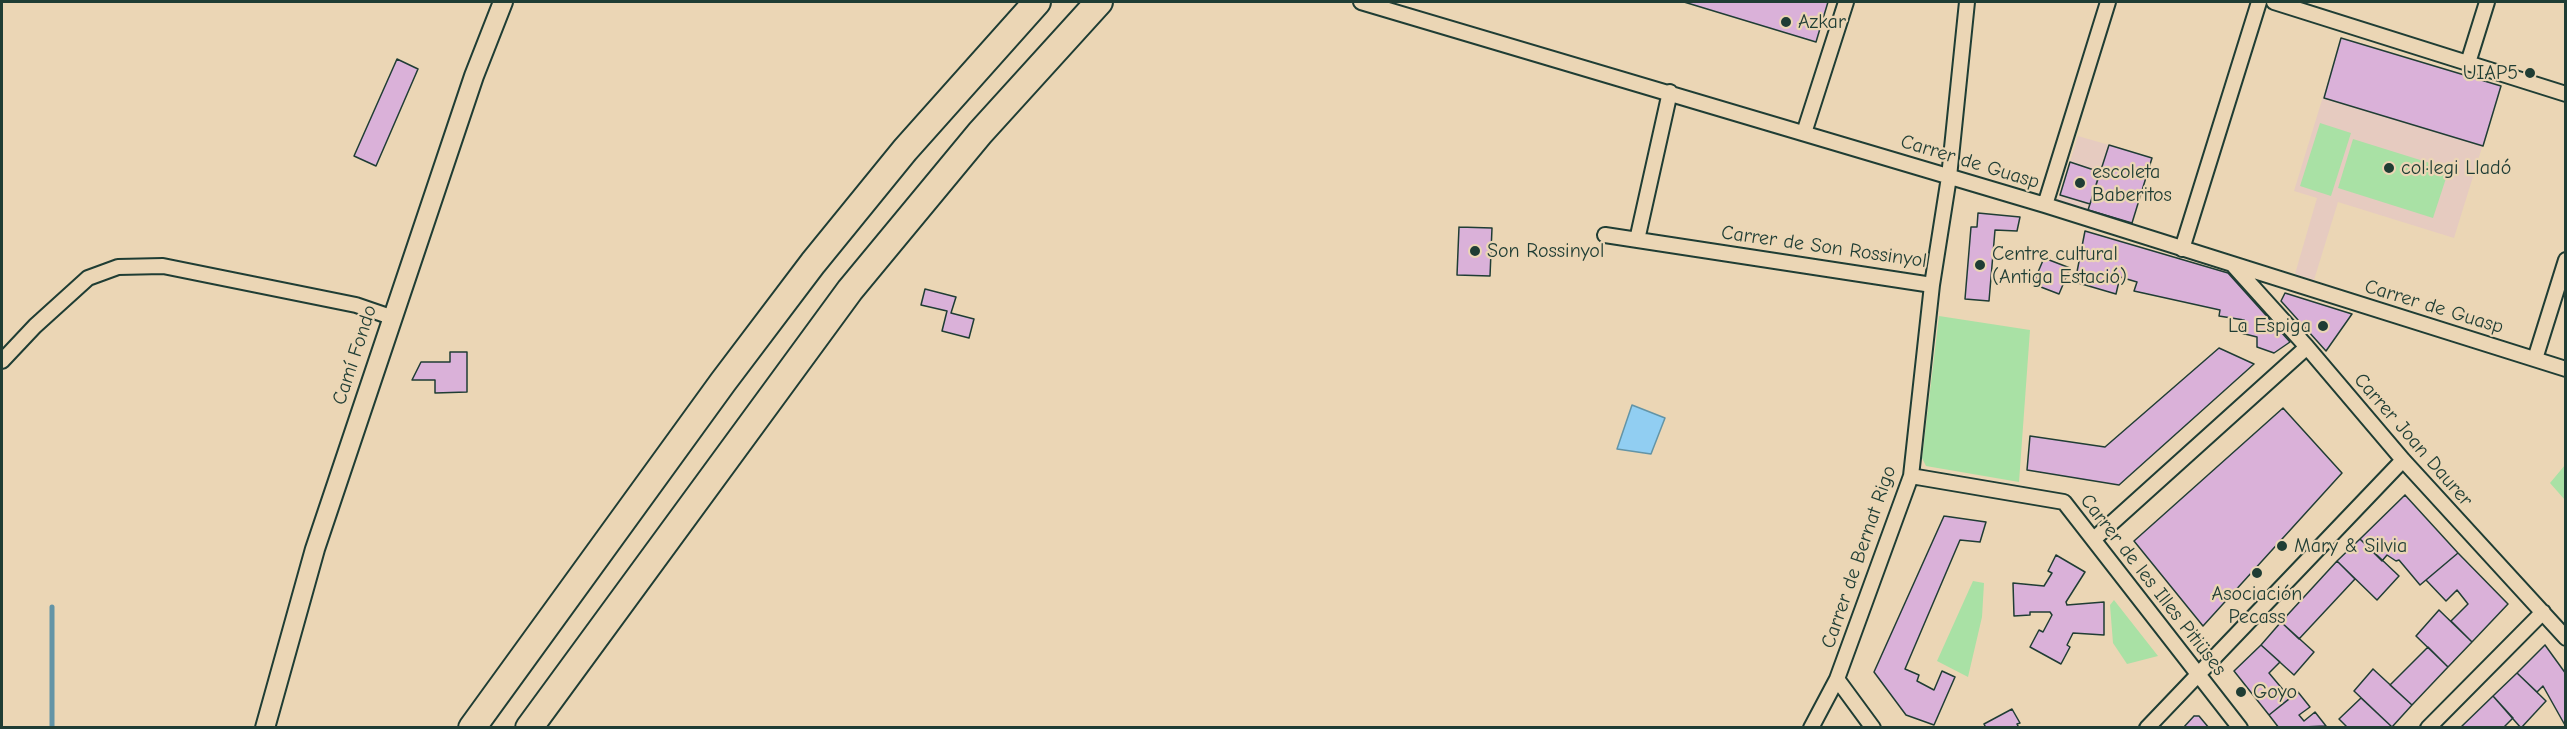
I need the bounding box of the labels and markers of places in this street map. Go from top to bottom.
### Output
place label: Azkar [1798,10,1846,34]
marker: Azkar [1779,15,1793,29]
place label: UIAP5 [2463,61,2518,85]
marker: UIAP5 [2523,66,2537,80]
place label: col·legi Lladó [2401,156,2511,180]
place label: escoleta Baberitos [2092,160,2172,207]
marker: col·legi Lladó [2382,161,2396,175]
marker: escoleta Baberitos [2073,176,2087,190]
place label: Son Rossinyol [1487,239,1604,263]
place label: Centre cultural (Antiga Estació) [1992,242,2127,289]
marker: Son Rossinyol [1468,244,1482,258]
marker: Centre cultural (Antiga Estació) [1973,258,1987,272]
place label: La Espiga [2228,314,2311,338]
marker: La Espiga [2316,319,2330,333]
place label: Mary & Silvia [2294,534,2407,558]
marker: Mary & Silvia [2275,539,2289,553]
marker: Asociación Pecass [2250,566,2264,580]
place label: Asociación Pecass [2212,582,2302,629]
place label: Goyo [2253,680,2297,704]
marker: Goyo [2234,685,2248,699]

